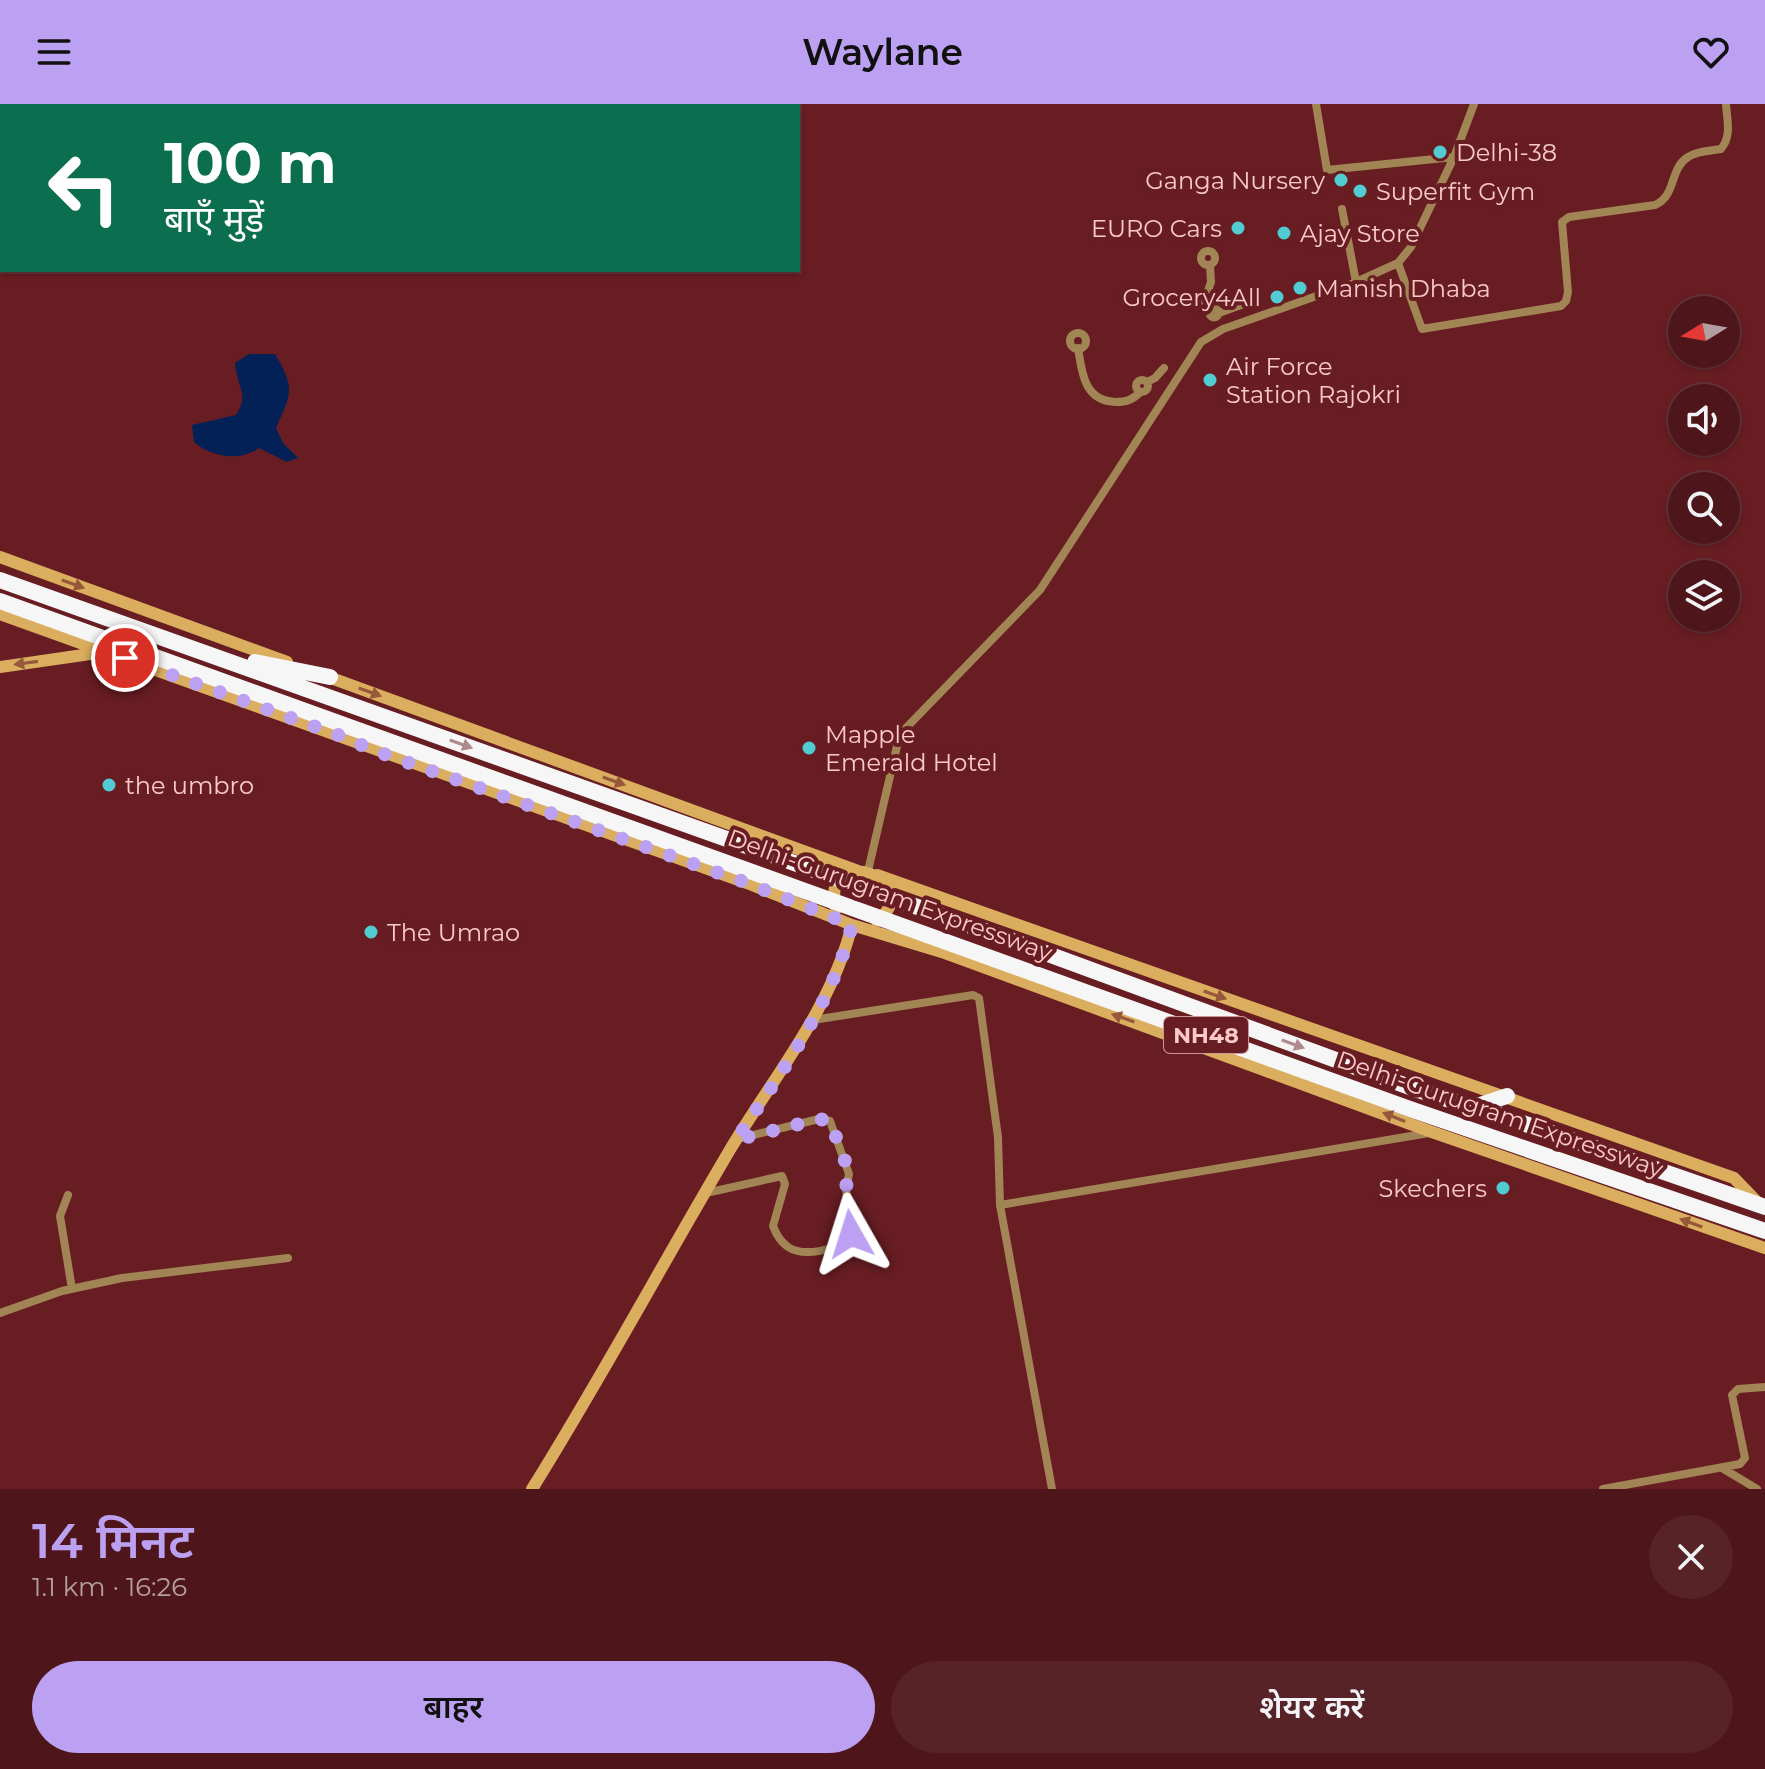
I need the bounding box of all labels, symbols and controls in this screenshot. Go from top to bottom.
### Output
icon: menu [32,30,76,74]
text: Waylane [802,30,963,74]
icon: heart [1689,30,1733,74]
text: 100 m [164,129,337,197]
icon: left [32,136,136,240]
place label: Delhi-38 [1456,138,1557,167]
marker: Delhi-38 [1431,143,1449,161]
place label: Ganga Nursery [1145,166,1325,195]
marker: Ganga Nursery [1332,171,1350,189]
place label: Superfit Gym [1376,177,1535,206]
marker: Superfit Gym [1351,182,1369,200]
text: बाएँ मुड़ें [164,197,264,241]
place label: EURO Cars [1091,214,1222,243]
marker: EURO Cars [1229,219,1247,237]
place label: Ajay Store [1300,219,1420,248]
marker: Ajay Store [1275,224,1293,242]
place label: Manish Dhaba [1316,274,1491,303]
marker: Manish Dhaba [1291,279,1309,297]
place label: Grocery4All [1122,283,1261,312]
marker: Grocery4All [1268,288,1286,306]
north arrow [1668,296,1740,368]
map controls [1668,296,1740,632]
place label: Air Force Station Rajokri [1226,352,1401,409]
marker: Air Force Station Rajokri [1201,371,1219,389]
button: sound [1668,384,1740,456]
button: search [1668,472,1740,544]
button: layers [1668,560,1740,632]
one-way arrow [61,578,85,591]
pin [91,624,159,692]
icon: arrive [103,636,147,680]
one-way arrow [13,657,38,670]
one-way arrow [358,686,382,699]
place label: Mapple Emerald Hotel [825,720,998,777]
one-way arrow [449,738,473,751]
marker: Mapple Emerald Hotel [800,739,818,757]
place label: the umbro [125,771,254,800]
one-way arrow [602,775,626,788]
marker: the umbro [100,776,118,794]
street label: Delhi-Gurugram Expressway [724,823,1056,967]
place label: The Umrao [387,918,520,947]
marker: The Umrao [362,923,380,941]
one-way arrow [1203,989,1227,1002]
one-way arrow [1111,1012,1135,1024]
road number: NH48 [1164,1017,1248,1053]
one-way arrow [1282,1038,1306,1051]
street label: Delhi-Gurugram Expressway [1333,1044,1667,1184]
one-way arrow [1382,1110,1406,1123]
place label: Skechers [1379,1174,1487,1203]
marker: Skechers [1494,1179,1512,1197]
position arrow [809,1192,893,1276]
one-way arrow [1679,1216,1703,1229]
text: 14 मिनट [32,1512,194,1570]
button: close [1649,1515,1733,1599]
text: 1.1 km · 16:26 [32,1571,187,1603]
button: बाहर [32,1661,875,1753]
button: शेयर करें [891,1661,1733,1753]

